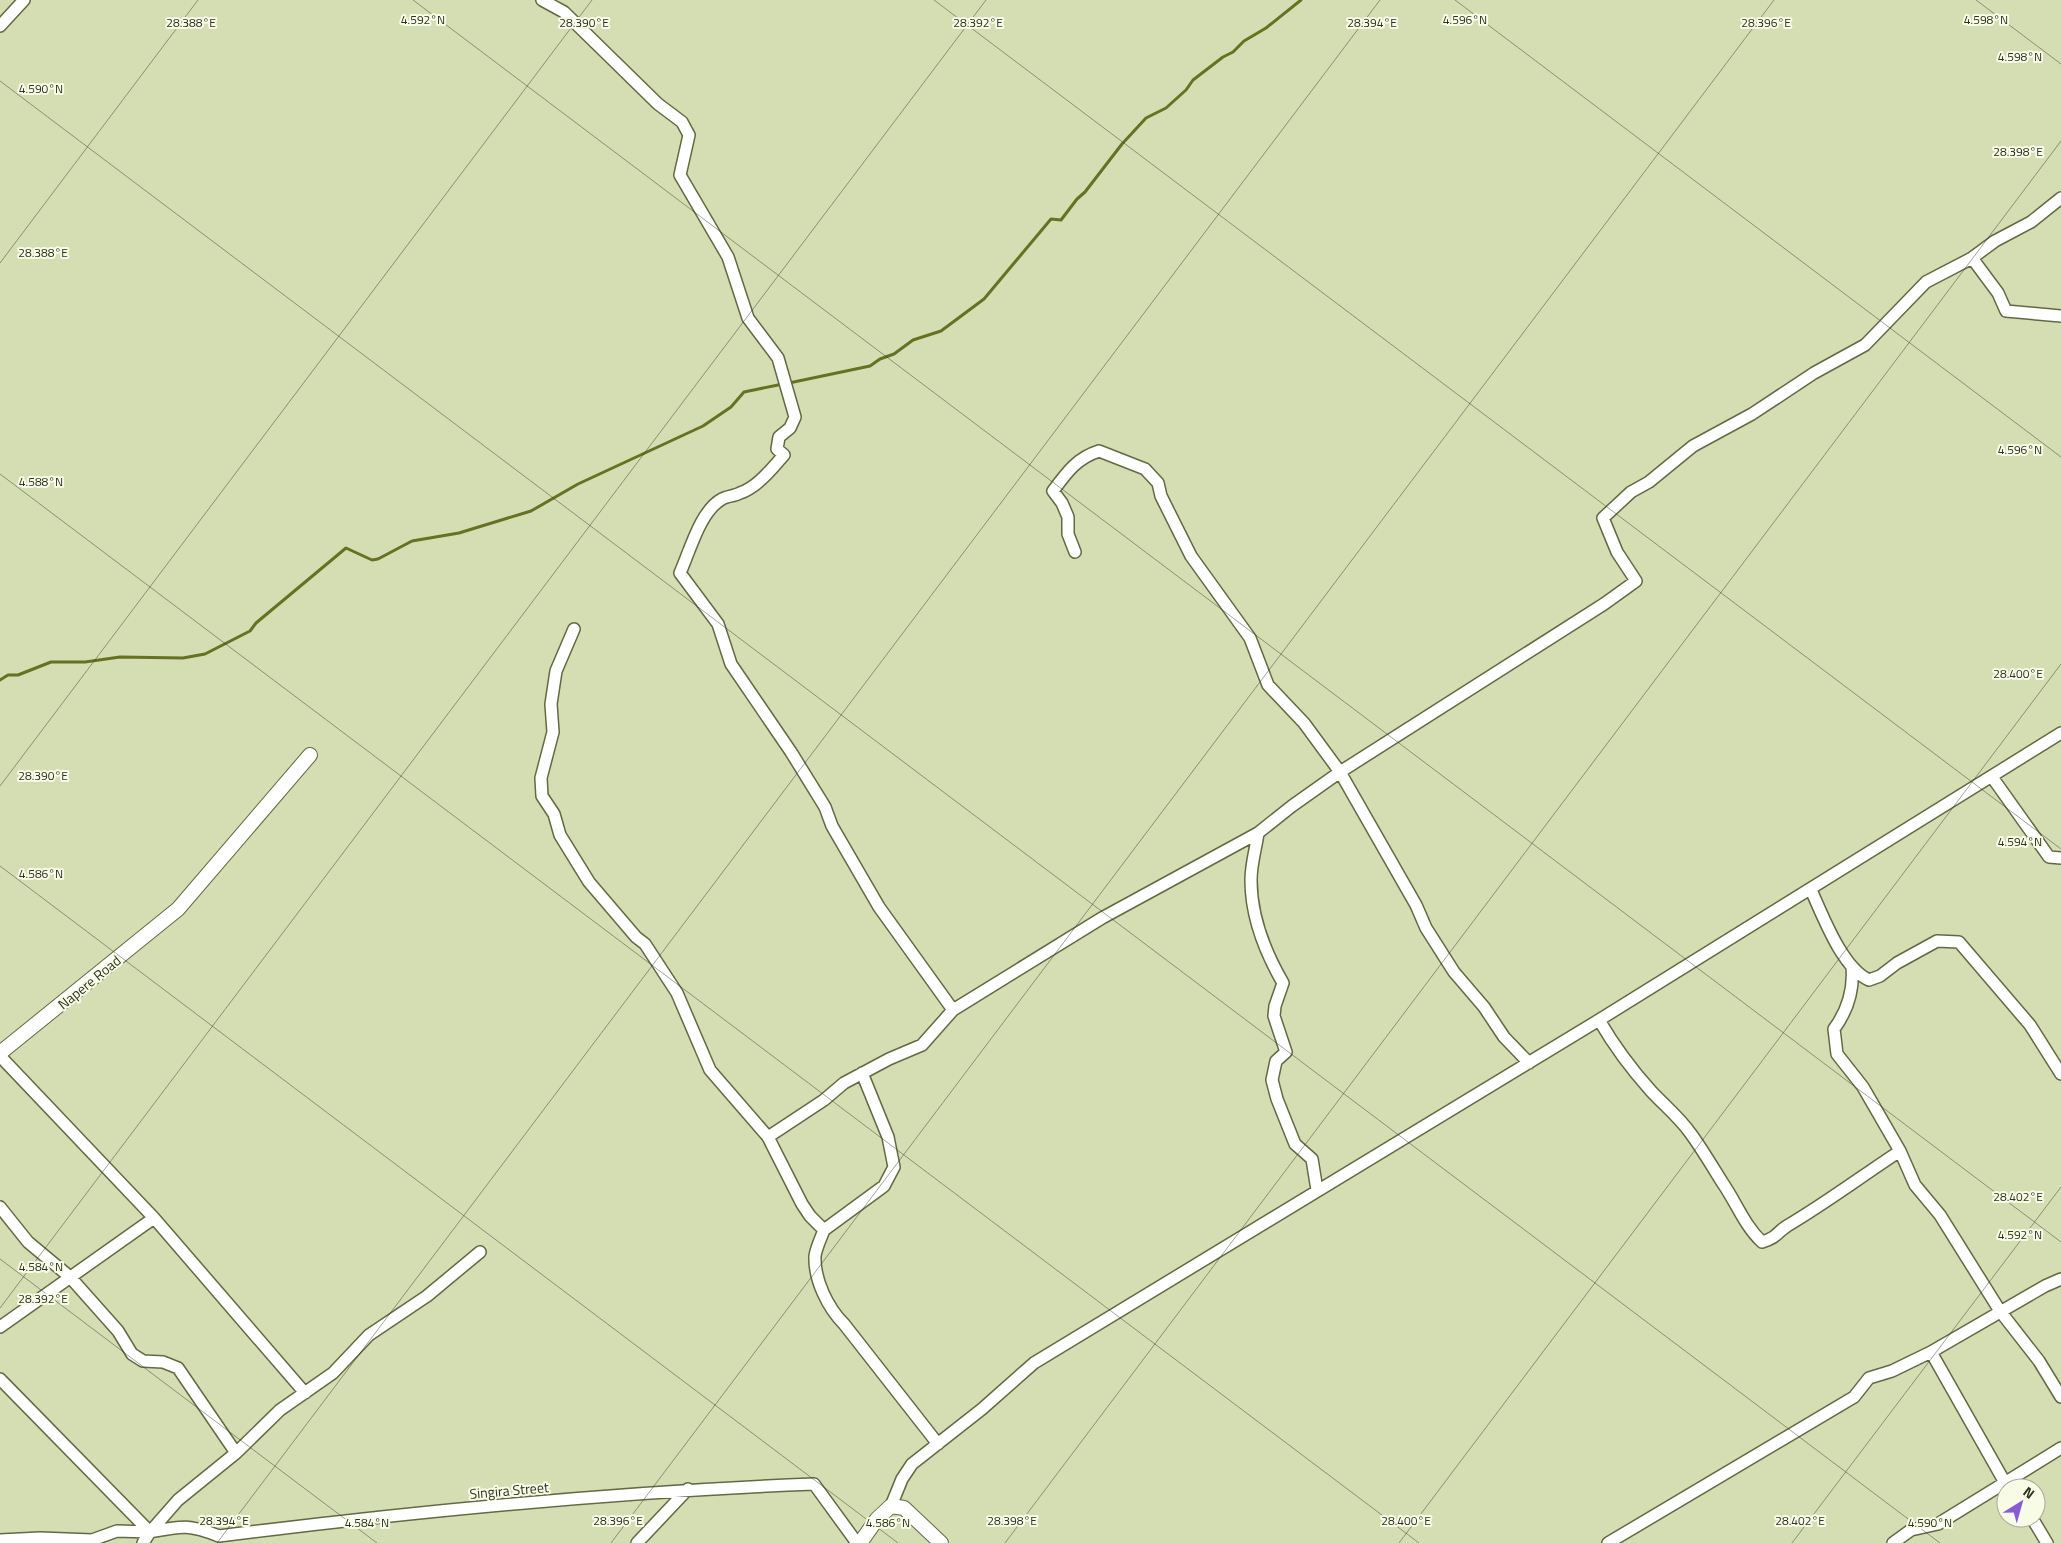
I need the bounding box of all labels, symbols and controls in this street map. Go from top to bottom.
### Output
text: 4.592°N [401,10,445,29]
text: 4.596°N [1443,10,1487,29]
text: 4.598°N [1964,10,2008,29]
text: 28.388°E [166,13,216,32]
text: 28.390°E [559,13,609,32]
text: 28.392°E [953,13,1003,32]
text: 28.394°E [1347,13,1397,32]
text: 28.396°E [1741,13,1791,32]
text: 4.598°N [1998,47,2042,66]
text: 4.590°N [19,79,63,98]
text: 28.398°E [1993,142,2043,161]
text: 28.388°E [18,243,68,262]
text: 4.596°N [1998,440,2042,459]
text: 4.588°N [19,472,63,491]
text: 28.400°E [1993,664,2043,683]
text: 28.390°E [18,766,68,785]
text: 4.594°N [1998,832,2042,851]
text: 4.586°N [19,864,63,883]
street label: Napere Road [53,950,125,1014]
text: 28.402°E [1993,1187,2043,1206]
text: 4.592°N [1998,1225,2042,1244]
text: 4.584°N [19,1257,63,1276]
text: 28.392°E [18,1289,68,1308]
street label: Singira Street [469,1476,550,1504]
north arrow [1996,1478,2046,1528]
text: N [2019,1481,2039,1504]
text: 28.394°E [199,1511,249,1530]
text: 28.396°E [593,1511,643,1530]
text: 28.398°E [987,1511,1037,1530]
text: 28.400°E [1381,1511,1431,1530]
text: 28.402°E [1775,1511,1825,1530]
text: 4.584°N [345,1513,389,1532]
text: 4.586°N [866,1513,910,1532]
text: 4.590°N [1908,1513,1952,1532]

